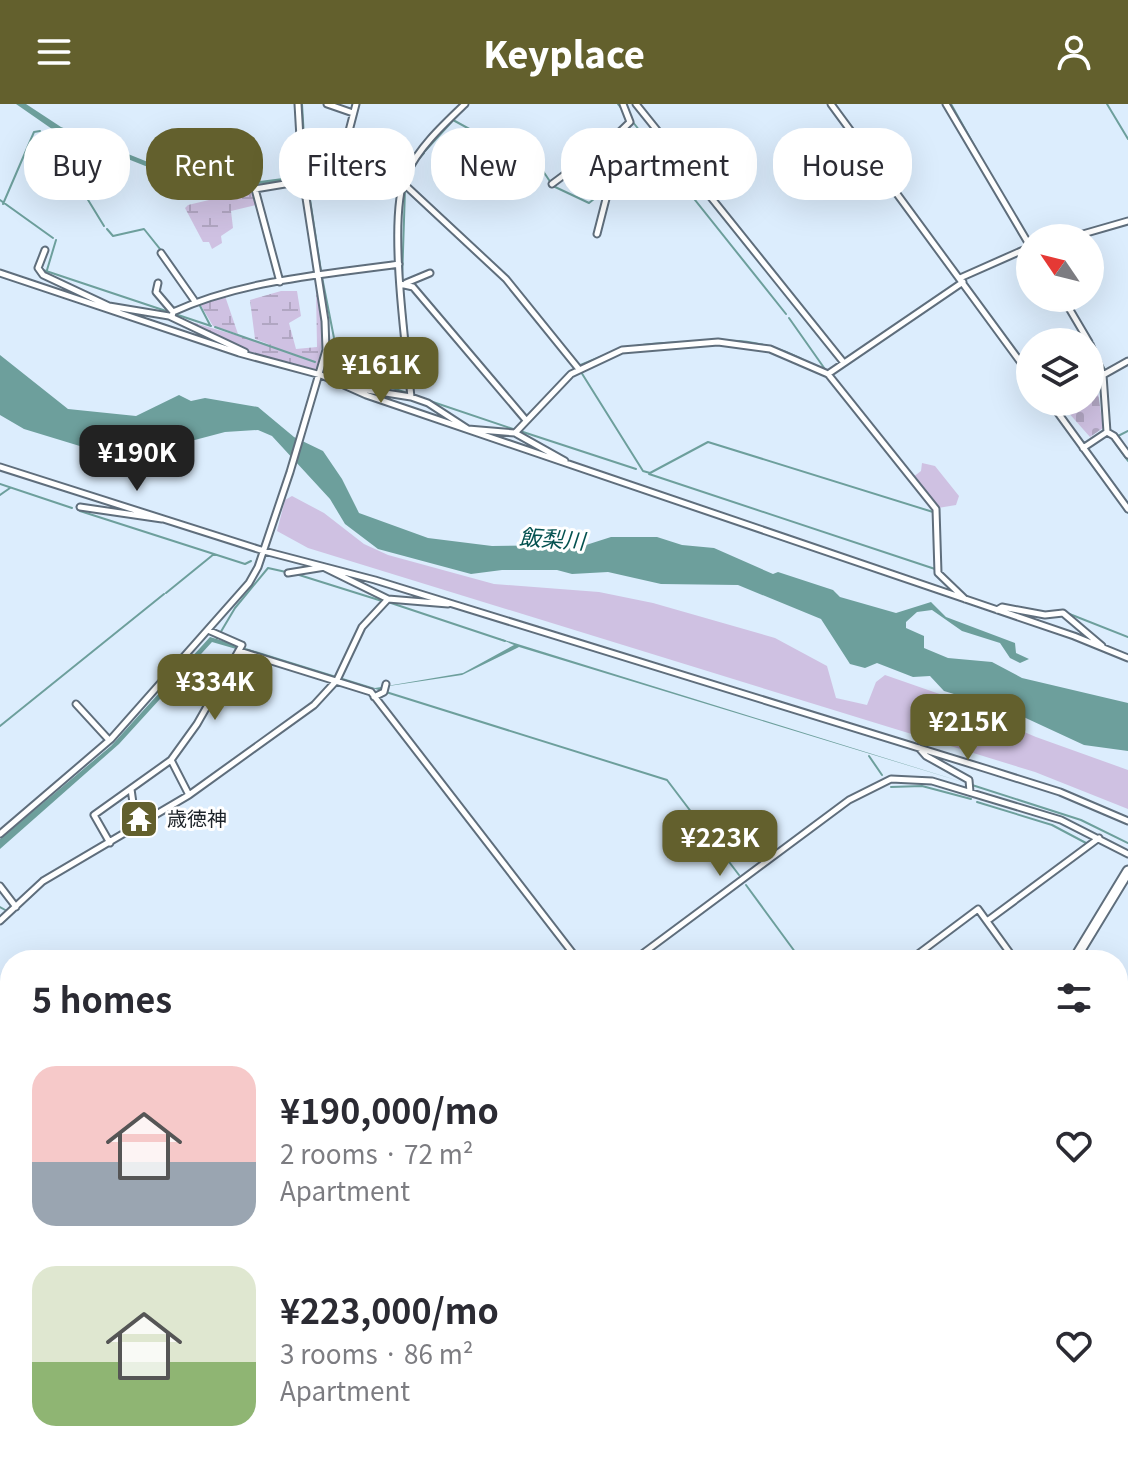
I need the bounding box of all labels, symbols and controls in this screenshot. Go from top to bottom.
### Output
text: Keyplace [483,26,645,78]
icon: menu [32,30,76,74]
icon: person [1052,30,1096,74]
chip: Buy [24,128,130,200]
chip: Rent [146,128,263,200]
chip: Filters [279,128,415,200]
chip: New [431,128,545,200]
chip: Apartment [561,128,757,200]
chip: House [773,128,912,200]
north arrow [1016,224,1104,312]
map controls [1016,224,1104,416]
button: layers [1016,328,1104,416]
pin: ¥161K [325,337,437,405]
text: ¥161K [341,344,421,381]
pin: ¥190K [81,425,193,493]
text: ¥190K [97,432,177,469]
water label: 飯梨川 [518,519,588,555]
pin: ¥334K [159,654,271,722]
text: ¥334K [175,661,255,698]
pin: ¥215K [912,694,1024,762]
text: ¥215K [928,701,1008,738]
temple icon: 歳徳神 [118,798,160,840]
place label: 歳徳神 [167,803,227,832]
pin: ¥223K [664,810,776,878]
text: ¥223K [680,817,760,854]
text: 5 homes [32,974,172,1023]
icon: filters [1052,976,1096,1020]
text: ¥190,000/mo [280,1085,499,1134]
icon: home [96,1098,192,1194]
icon: heart [1052,1124,1096,1168]
text: 2 rooms · 72 m² [280,1134,473,1171]
text: Apartment [280,1171,410,1208]
text: ¥223,000/mo [280,1285,499,1334]
icon: home [96,1298,192,1394]
icon: heart [1052,1324,1096,1368]
text: 3 rooms · 86 m² [280,1334,473,1371]
text: Apartment [280,1371,410,1408]

